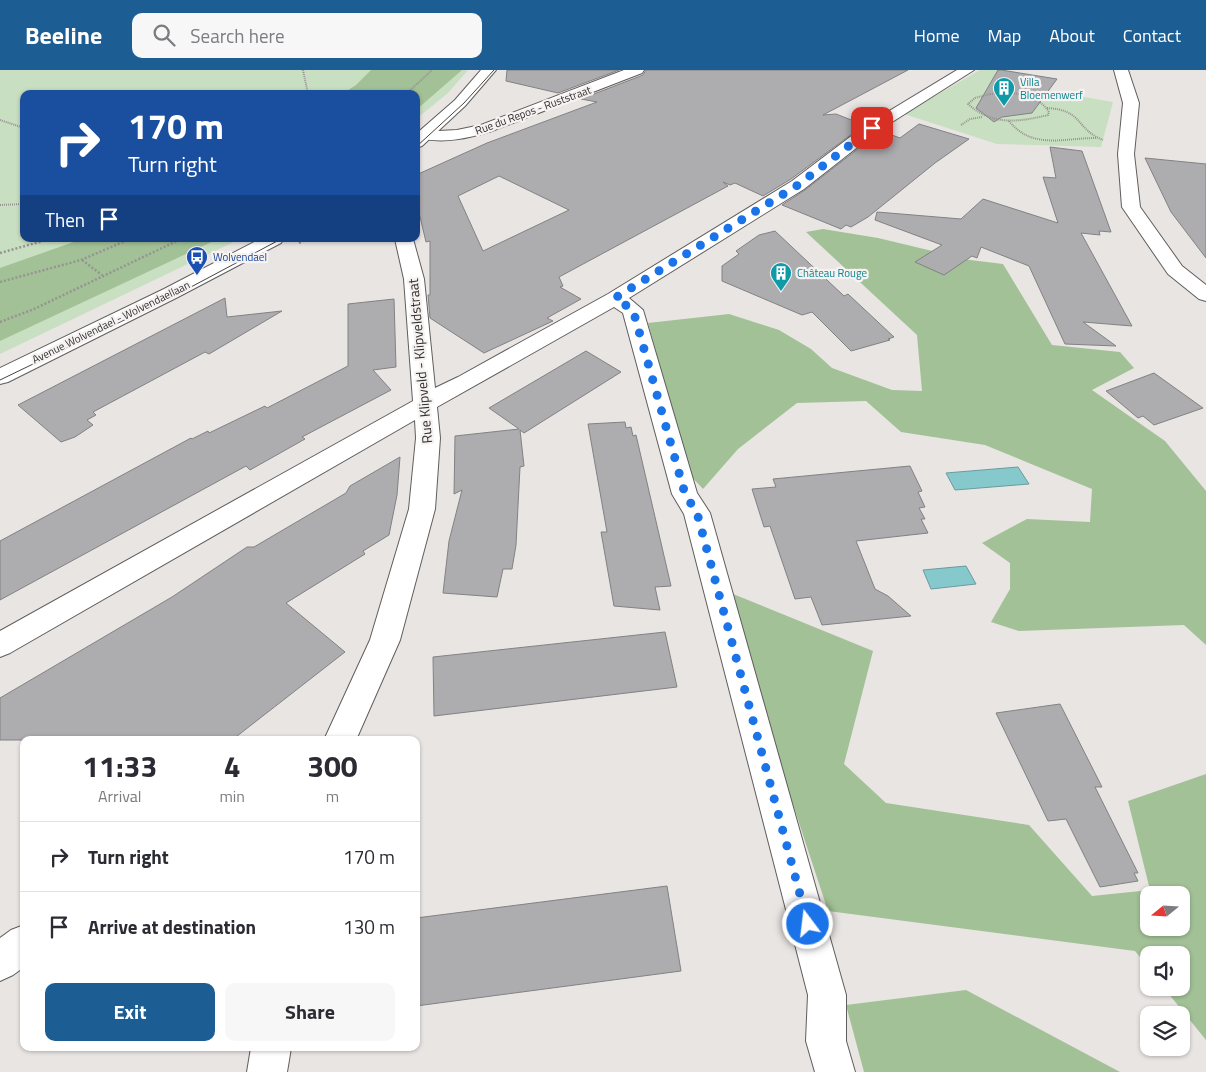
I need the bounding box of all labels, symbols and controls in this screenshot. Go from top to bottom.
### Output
search box [132,13,482,58]
text: Beeline [25,17,102,53]
icon: search [150,21,178,49]
text: Search here [190,21,285,50]
text: Home [914,22,960,49]
text: Map [988,22,1021,49]
text: About [1049,22,1095,49]
text: Contact [1123,22,1181,49]
place label: Villa Bloemenwerf [1020,74,1083,103]
building icon: Villa Bloemenwerf [992,76,1016,107]
street label: Rue du Repos - Ruststraat [473,81,593,138]
text: 170 m [128,99,224,153]
pin [851,107,893,149]
icon: right [45,110,110,175]
icon: arrive [858,114,886,142]
text: Turn right [128,147,217,181]
text: Then [45,205,85,234]
icon: arrive [95,205,123,233]
bus stop icon: Wolvendael [185,245,209,276]
place label: Wolvendael [213,249,267,265]
building icon: Château Rouge [769,261,793,292]
place label: Château Rouge [797,265,868,281]
street label: Avenue Wolvendael - Wolvendaellaan [29,277,193,367]
street label: Rue Klipveld - Klipveldstraat [402,278,437,444]
text: 11:33 [82,743,157,789]
text: 4 [224,743,241,789]
text: 300 [307,743,358,789]
text: Arrival [98,784,141,808]
text: min [219,784,245,808]
text: m [326,784,339,808]
text: Turn right [88,842,169,871]
text: 170 m [343,842,395,871]
icon: right [45,843,73,871]
north arrow [1140,886,1190,936]
map controls [1140,886,1190,1056]
position arrow [781,897,833,949]
text: Arrive at destination [88,912,256,941]
text: 130 m [343,912,395,941]
icon: arrive [45,913,73,941]
button: sound [1140,946,1190,996]
button: Exit [45,983,215,1041]
button: Share [225,983,395,1041]
button: layers [1140,1006,1190,1056]

